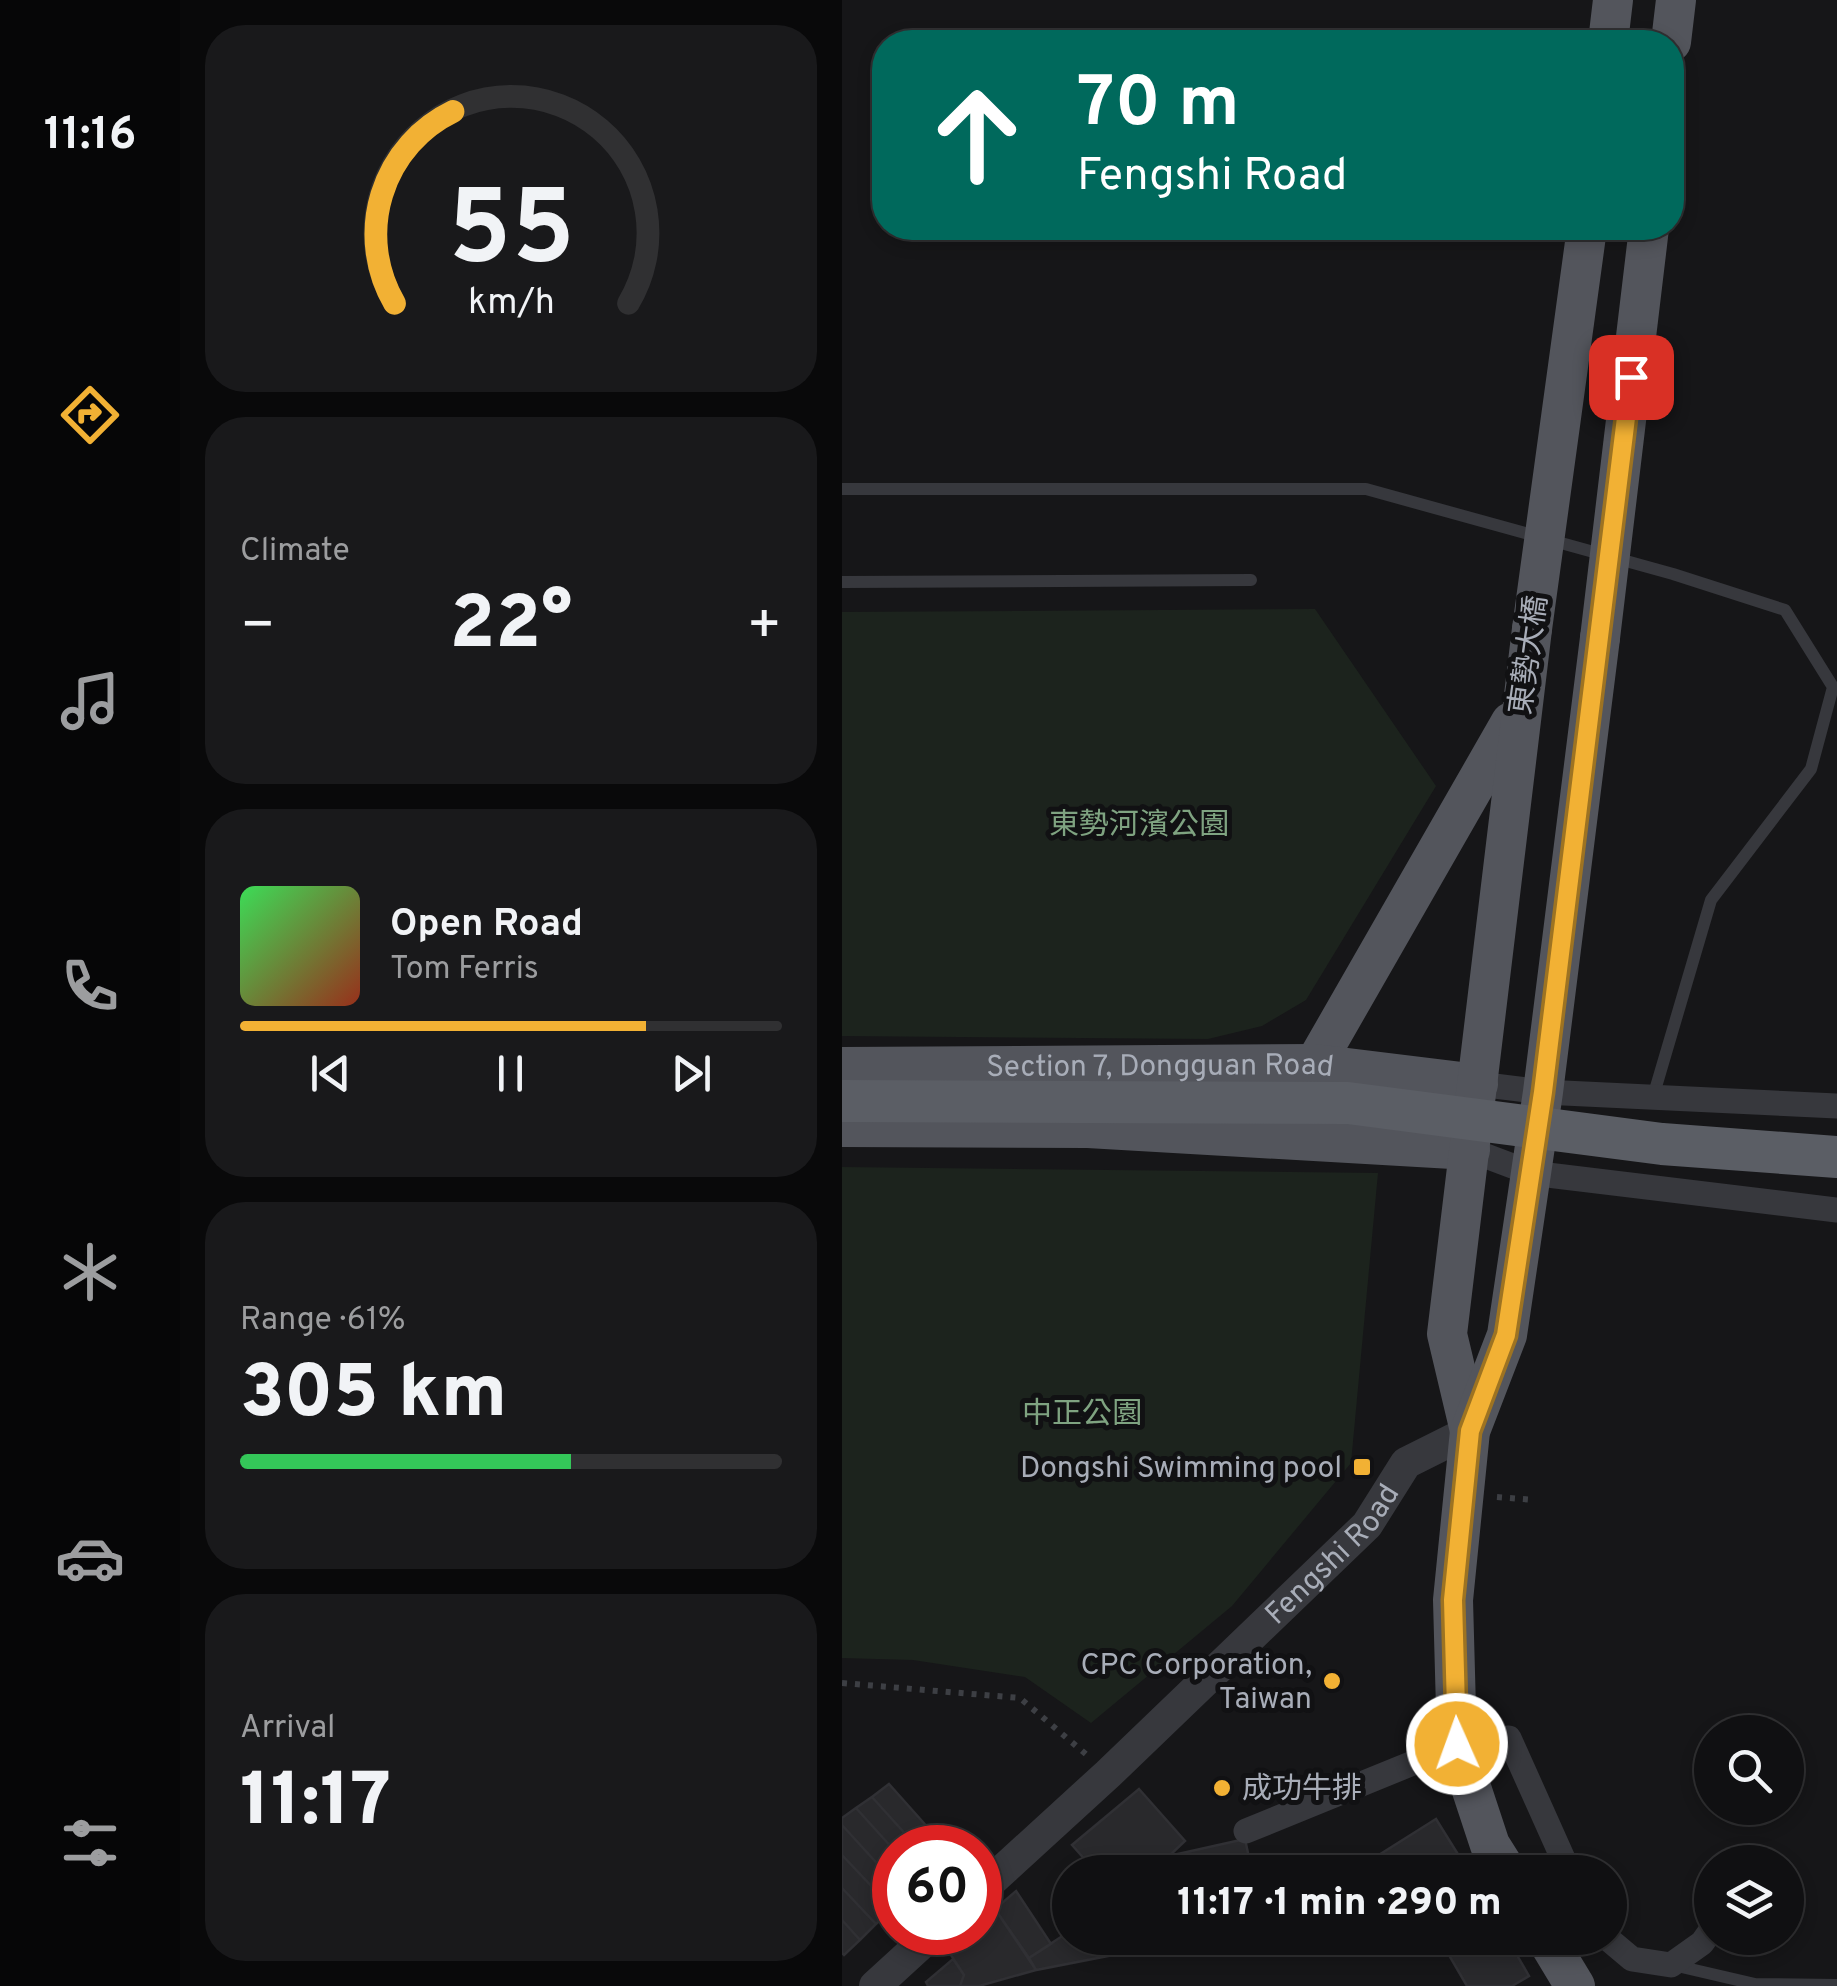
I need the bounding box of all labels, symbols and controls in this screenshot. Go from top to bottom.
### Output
text: 70 m [1077,62,1240,151]
icon: ahead [912,70,1042,200]
text: 11:16 [44,108,136,165]
text: Fengshi Road [1077,149,1347,206]
text: 55 [447,169,575,301]
text: km/h [468,281,554,327]
pin [1589,335,1674,420]
icon: arrive [1604,350,1659,405]
icon: directions [55,380,125,450]
text: Climate [240,532,350,572]
text: 22° [449,580,573,675]
text: − [240,593,275,663]
text: + [747,593,782,663]
street label: 東勢大橋 [1504,593,1557,717]
icon: music [55,666,125,736]
park label: 東勢河濱公園 [1049,808,1229,845]
text: Open Road [390,901,583,950]
text: Tom Ferris [390,950,539,990]
icon: phone [55,951,125,1021]
icon: previous [303,1046,358,1101]
icon: pause [483,1046,538,1101]
icon: next [664,1046,719,1101]
street label: Section 7, Dongguan Road [986,1048,1336,1087]
icon: climate [55,1237,125,1307]
text: Range · 61% [240,1301,406,1341]
text: 305 km [240,1349,507,1444]
park label: 中正公園 [1022,1397,1142,1434]
place label: Dongshi Swimming pool [1020,1451,1342,1488]
marker: Dongshi Swimming pool [1351,1456,1373,1478]
street label: Fengshi Road [1259,1478,1409,1634]
icon: car [55,1523,125,1593]
place label: CPC Corporation, Taiwan [1080,1648,1312,1719]
marker: CPC Corporation, Taiwan [1321,1670,1343,1692]
position arrow [1405,1692,1509,1796]
text: Arrival [240,1709,335,1749]
map controls [1694,1715,1804,1955]
button: search [1694,1715,1804,1825]
text: 11:17 [240,1757,391,1852]
place label: 成功牛排 [1242,1772,1362,1809]
marker: 成功牛排 [1211,1777,1233,1799]
icon: filters [55,1808,125,1878]
speed limit sign: 60 [872,1825,1002,1955]
button: layers [1694,1845,1804,1955]
text: 11:17 · 1 min · 290 m [1177,1880,1502,1929]

